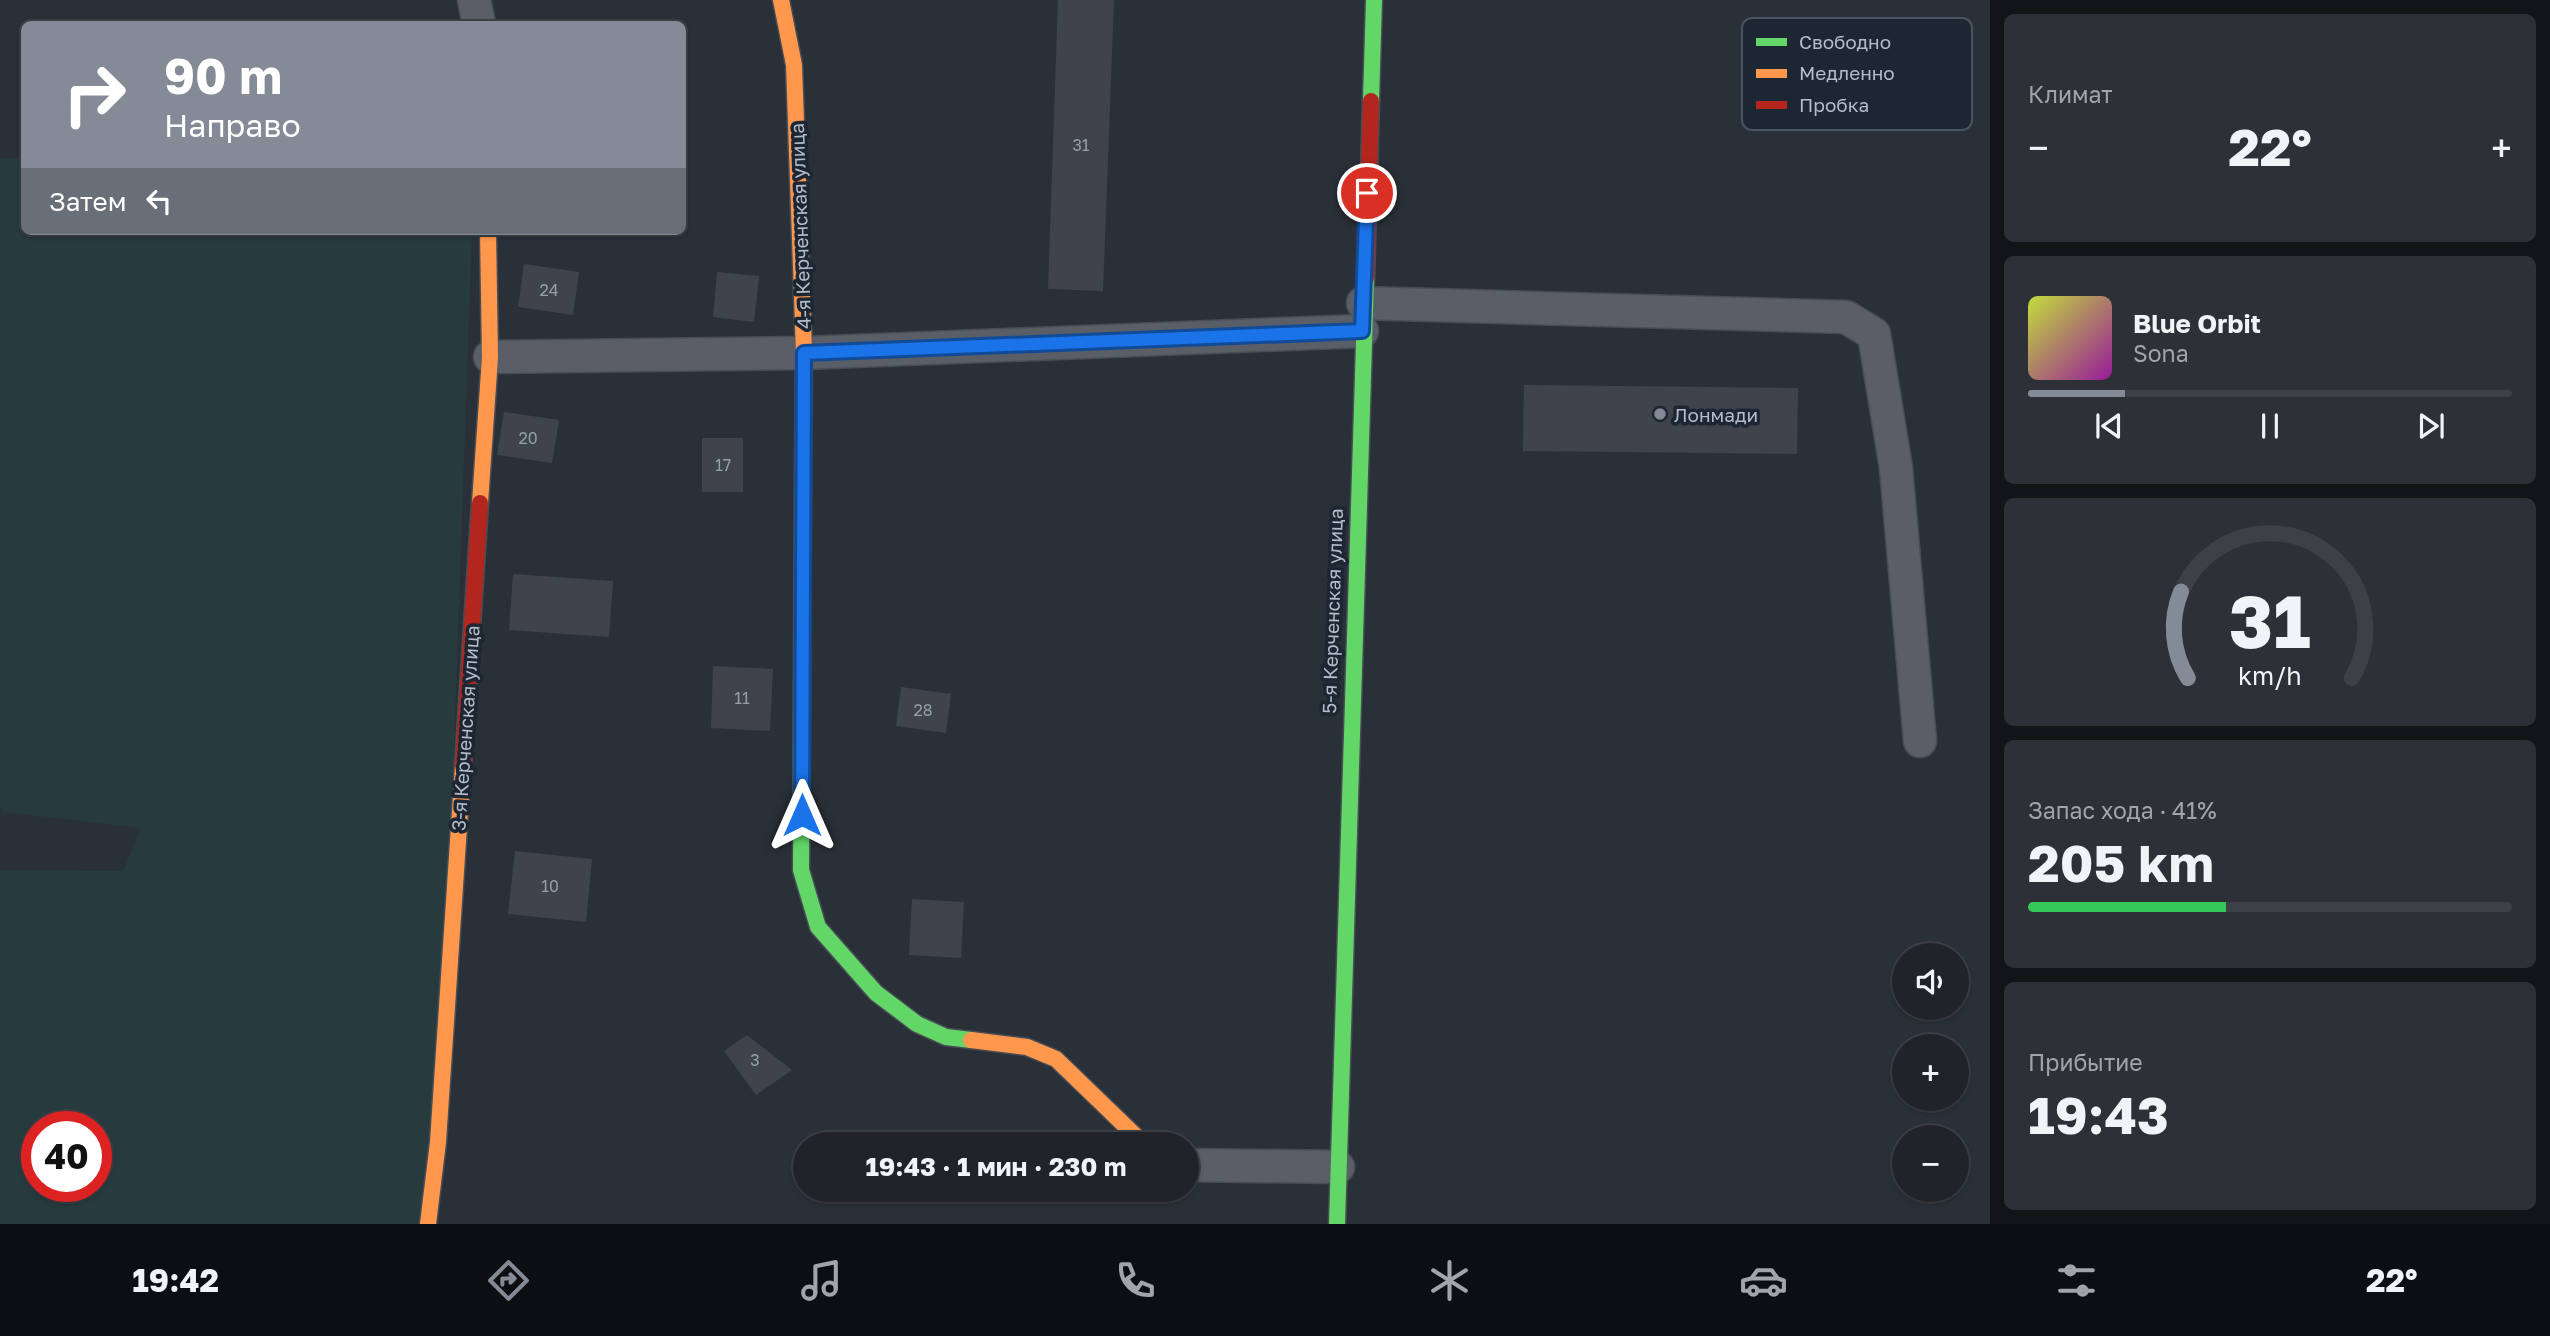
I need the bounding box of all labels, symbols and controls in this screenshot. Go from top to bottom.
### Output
legend [1742,18,1972,130]
text: Свободно [1799,30,1891,53]
text: 90 m [164,46,282,105]
icon: right [49,49,140,140]
text: Медленно [1799,61,1895,84]
text: Климат [2028,80,2113,108]
text: Пробка [1799,93,1869,116]
text: Направо [164,106,301,144]
text: 22° [2228,115,2312,177]
street label: 4-я Керченская улица [785,123,815,329]
text: − [2028,125,2049,170]
text: + [2491,125,2512,170]
house number: 31 [1072,135,1090,155]
pin [1337,163,1397,223]
icon: arrive [1348,174,1386,212]
icon: left [140,182,178,220]
text: Затем [49,186,126,217]
house number: 24 [539,280,559,300]
text: Blue Orbit [2133,308,2261,339]
text: Sona [2133,339,2189,367]
place label: Лонмади [1674,403,1758,426]
marker: Лонмади [1652,406,1668,422]
icon: previous [2090,407,2128,445]
icon: pause [2251,407,2289,445]
icon: next [2412,407,2450,445]
house number: 20 [518,428,538,448]
house number: 17 [715,455,731,475]
street label: 5-я Керченская улица [1317,508,1347,714]
text: 31 [2229,577,2311,664]
street label: 3-я Керченская улица [446,625,484,831]
text: km/h [2238,660,2302,691]
house number: 11 [734,688,750,708]
house number: 28 [913,700,933,720]
position arrow [765,778,839,852]
text: Запас хода · 41% [2028,796,2217,824]
text: 205 km [2028,831,2214,893]
house number: 10 [541,876,559,896]
map controls [1892,943,1969,1202]
button: sound [1892,943,1969,1020]
button: + [1892,1034,1969,1111]
text: Прибытие [2028,1048,2143,1076]
house number: 3 [750,1050,760,1070]
text: 19:43 [2028,1083,2169,1145]
speed limit sign: 40 [21,1111,112,1202]
button: − [1892,1125,1969,1202]
text: 19:43 · 1 мин · 230 m [865,1151,1127,1182]
icon: directions [484,1256,533,1305]
icon: music [797,1256,846,1305]
icon: phone [1111,1256,1160,1305]
icon: climate [1425,1256,1474,1305]
icon: car [1739,1256,1788,1305]
icon: filters [2052,1256,2101,1305]
text: 19:42 [132,1261,219,1299]
text: 22° [2366,1261,2418,1299]

